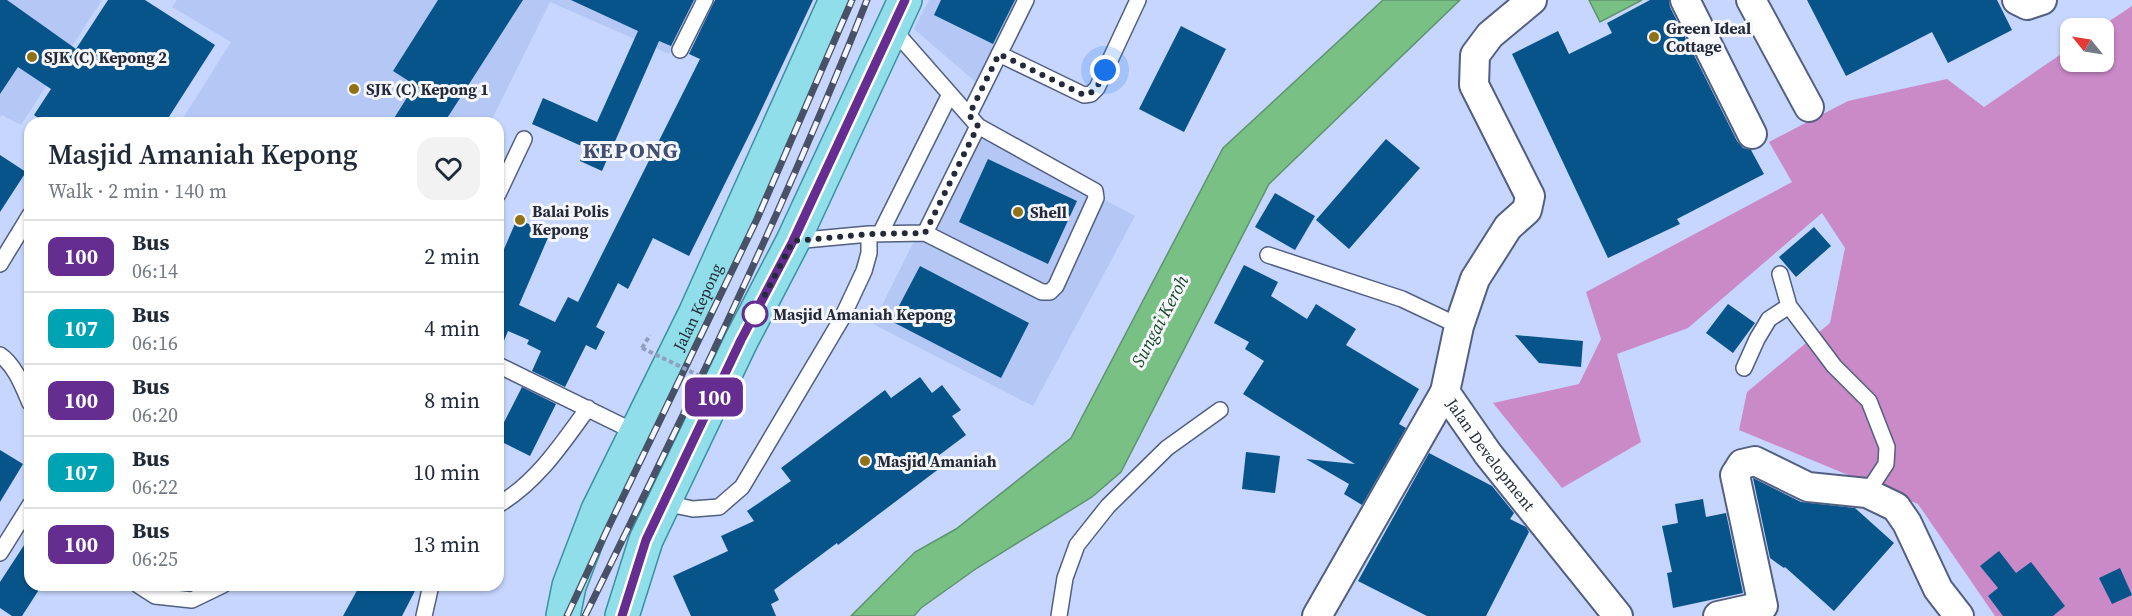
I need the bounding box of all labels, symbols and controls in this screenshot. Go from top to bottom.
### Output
place label: Green Ideal Cottage [1666,17,1751,57]
north arrow [2060,18,2114,72]
map controls [2060,18,2114,72]
marker: Green Ideal Cottage [1647,30,1661,44]
place label: SJK (C) Kepong 2 [44,46,167,68]
marker: SJK (C) Kepong 2 [25,50,39,64]
your location [1090,55,1120,85]
place label: SJK (C) Kepong 1 [366,78,489,100]
marker: SJK (C) Kepong 1 [347,82,361,96]
text: Masjid Amaniah Kepong [48,135,358,173]
district label: KEPONG [583,135,679,165]
button: heart [417,137,480,200]
text: Walk · 2 min · 140 m [48,177,227,205]
place label: Balai Polis Kepong [532,200,609,240]
place label: Shell [1030,201,1067,223]
marker: Shell [1011,205,1025,219]
marker: Balai Polis Kepong [513,213,527,227]
text: Bus [132,227,169,257]
text: 2 min [424,241,480,271]
text: 100 [64,242,98,271]
text: 06:14 [132,257,178,285]
street label: Jalan Kepong [667,260,727,355]
water label: Sungai Keroh [1125,270,1194,371]
text: Bus [132,299,169,329]
marker: Masjid Amaniah Kepong [742,301,768,327]
place label: Masjid Amaniah Kepong [773,303,953,325]
text: 4 min [424,313,480,343]
text: 107 [64,314,98,343]
text: 06:16 [132,329,178,357]
text: Bus [132,371,169,401]
line badge: 100 [680,378,748,416]
text: 100 [697,383,731,412]
text: 8 min [424,385,480,415]
text: 100 [64,386,98,415]
street label: Jalan Development [1441,393,1541,516]
text: 06:20 [132,401,178,429]
text: Bus [132,443,169,473]
place label: Masjid Amaniah [877,450,997,472]
marker: Masjid Amaniah [858,454,872,468]
text: 10 min [413,457,480,487]
text: 107 [64,458,98,487]
text: 06:22 [132,473,178,501]
text: Bus [132,515,169,545]
text: 13 min [413,529,480,559]
text: 100 [64,530,98,559]
text: 06:25 [132,545,178,573]

